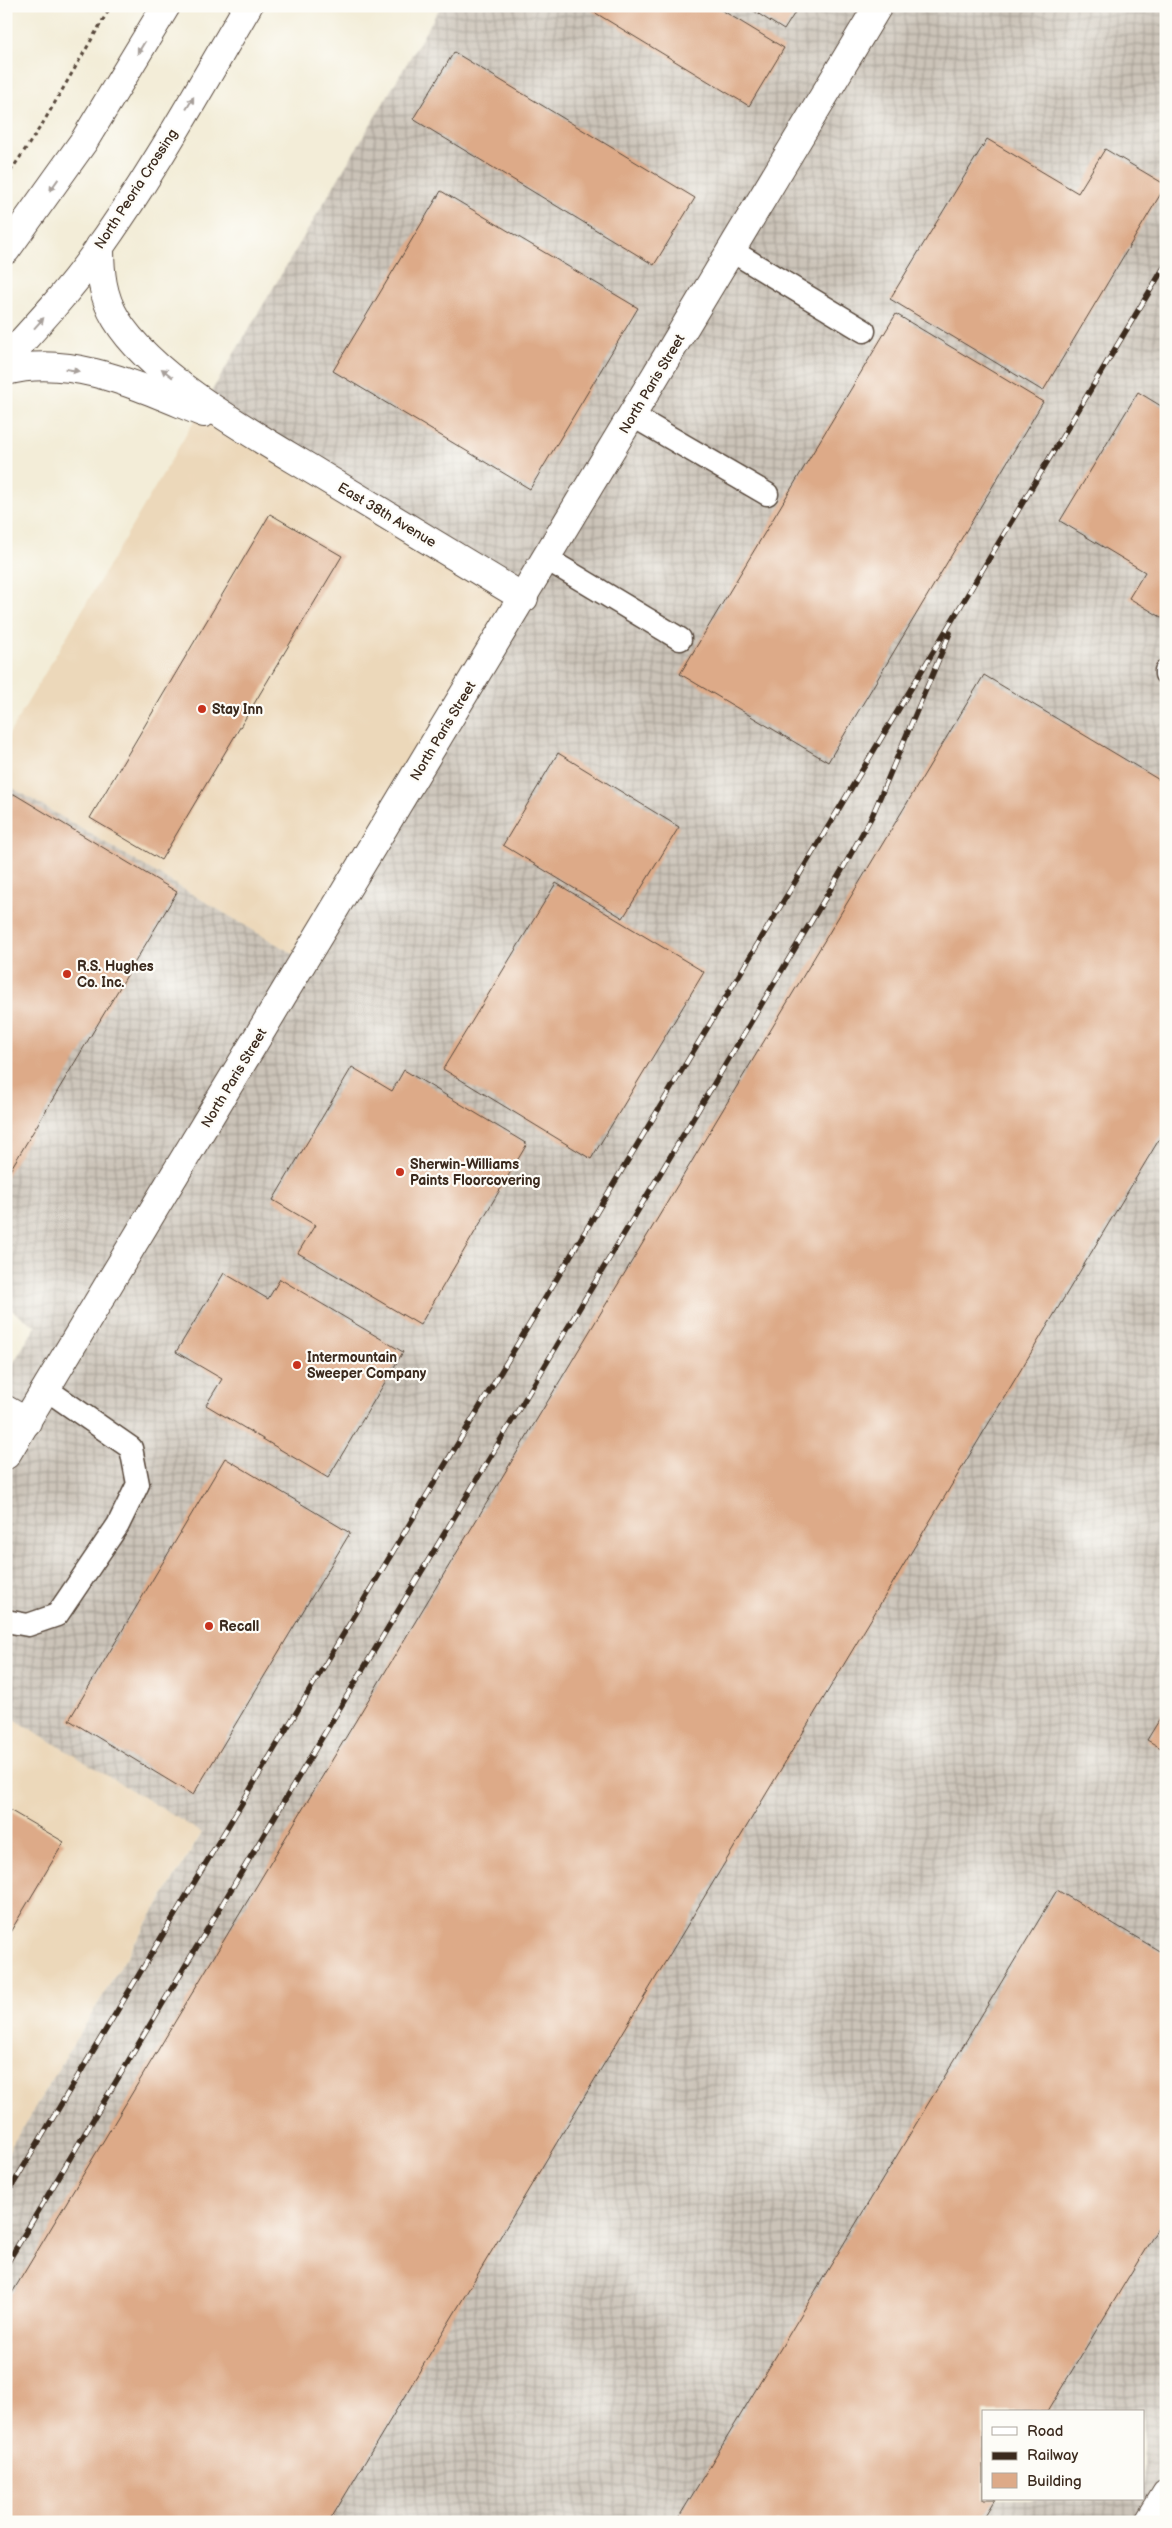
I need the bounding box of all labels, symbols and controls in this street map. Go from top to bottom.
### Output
one-way arrow [137,42,146,55]
one-way arrow [186,97,195,110]
street label: North Peoria Crossing [91,126,181,252]
one-way arrow [49,178,59,192]
one-way arrow [33,317,44,330]
street label: North Paris Street [616,331,689,437]
one-way arrow [64,366,80,374]
one-way arrow [161,368,174,379]
street label: East 38th Avenue [335,479,439,551]
street label: North Paris Street [407,678,480,784]
place label: Stay Inn [212,701,263,718]
marker: Stay Inn [196,703,208,715]
place label: R.S. Hughes Co. Inc. [77,958,154,991]
marker: R.S. Hughes Co. Inc. [61,968,73,980]
street label: North Paris Street [198,1025,271,1131]
place label: Sherwin-Williams Paints Floorcovering [410,1156,541,1189]
marker: Sherwin-Williams Paints Floorcovering [394,1166,406,1178]
place label: Intermountain Sweeper Company [307,1349,427,1382]
marker: Intermountain Sweeper Company [291,1359,303,1371]
place label: Recall [219,1618,259,1635]
marker: Recall [203,1620,215,1632]
legend [982,2410,1144,2500]
text: Road [1027,2422,1063,2441]
text: Railway [1027,2446,1078,2465]
text: Building [1027,2472,1082,2491]

